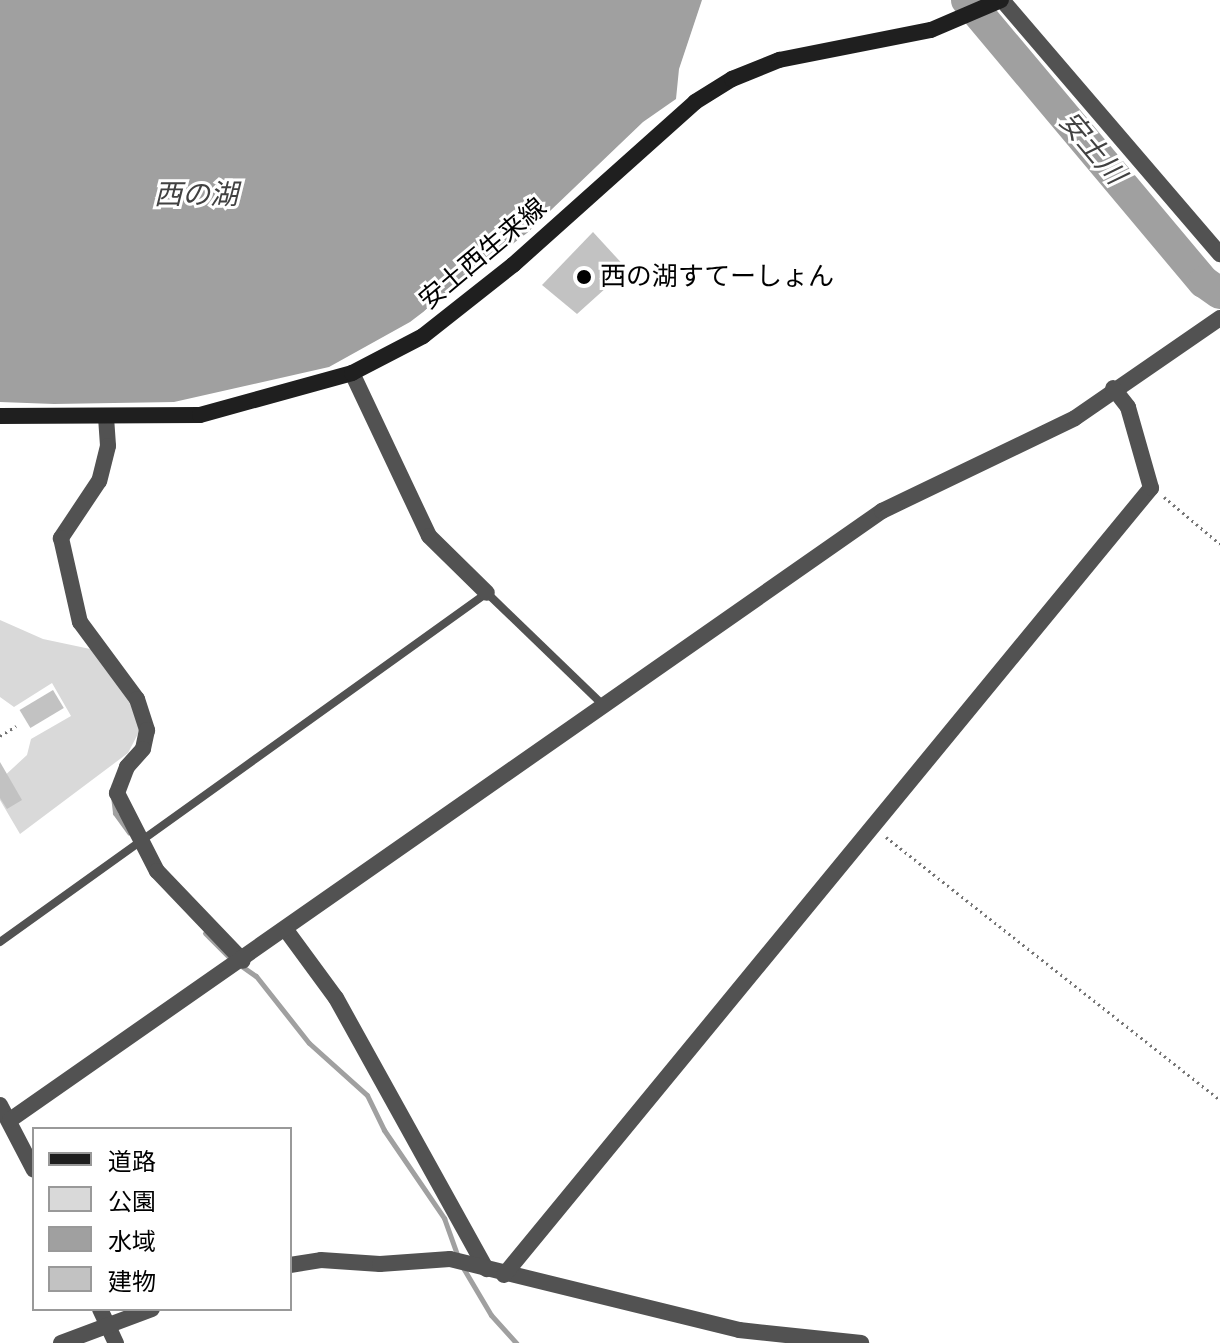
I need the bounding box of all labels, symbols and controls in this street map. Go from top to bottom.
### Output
water label: 安土川 [1052,105,1132,191]
water label: 西の湖 [154,178,238,212]
street label: 安土西生来線 [413,192,553,316]
place label: 西の湖すてーしょん [600,261,834,293]
marker: 西の湖すてーしょん [575,268,593,286]
legend [32,1127,292,1311]
text: 道路 [108,1148,156,1176]
text: 公園 [108,1188,156,1216]
text: 水域 [108,1228,156,1256]
text: 建物 [108,1268,156,1296]

